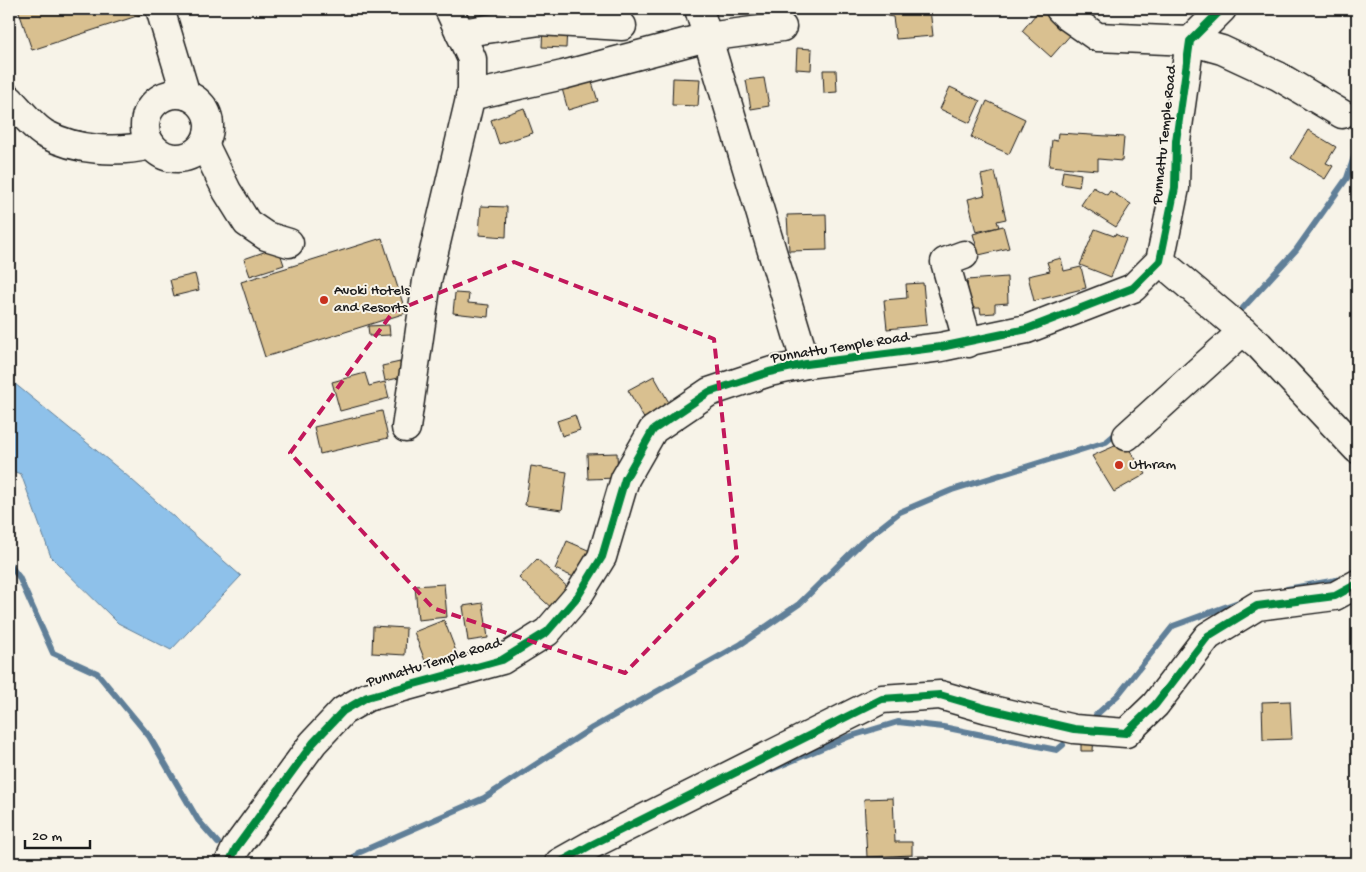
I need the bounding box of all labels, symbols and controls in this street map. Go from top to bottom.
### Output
street label: Punnattu Temple Road [1149,63,1181,206]
place label: Avoki Hotels and Resorts [334,282,410,317]
marker: Avoki Hotels and Resorts [318,294,330,306]
street label: Punnattu Temple Road [769,328,912,368]
place label: Uthram [1129,456,1176,474]
marker: Uthram [1113,459,1125,471]
street label: Punnattu Temple Road [364,634,505,692]
scale bar [25,817,90,849]
text: 20 m [32,828,62,846]

